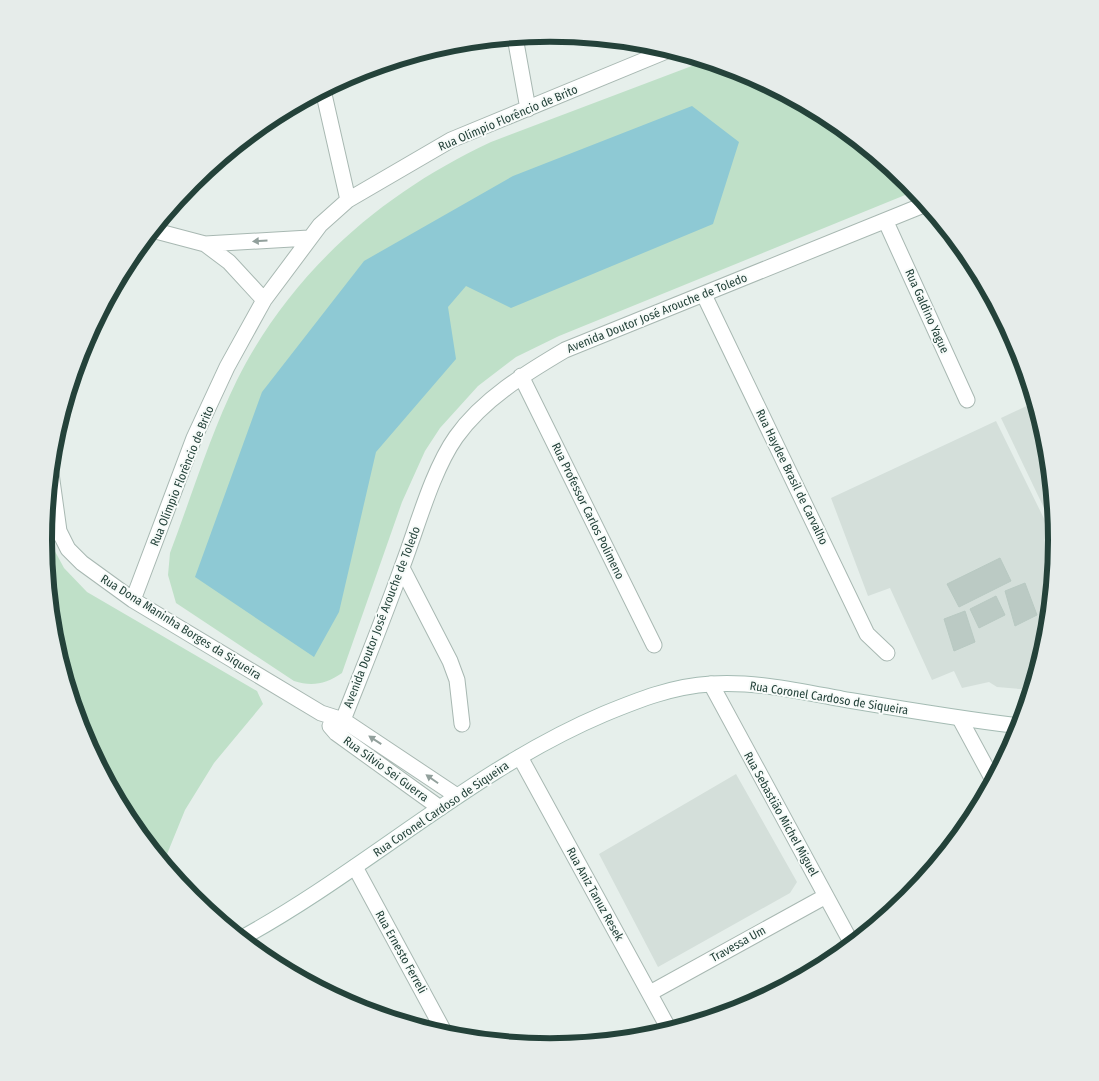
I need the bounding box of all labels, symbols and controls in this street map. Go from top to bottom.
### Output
street label: Rua Olímpio Florêncio de Brito [436,82,580,154]
one-way arrow [252,238,268,246]
street label: Rua Galdino Yague [902,267,952,355]
street label: Avenida Doutor José Arouche de Toledo [565,270,749,356]
street label: Rua Olímpio Florêncio de Brito [147,404,217,548]
street label: Rua Haydee Brasil de Carvalho [753,407,831,547]
street label: Rua Professor Carlos Polimeno [549,440,627,582]
street label: Avenida Doutor José Arouche de Toledo [341,524,423,710]
street label: Rua Dona Maninha Borges da Siqueira [98,572,264,682]
street label: Rua Coronel Cardoso de Siqueira [749,679,909,717]
street label: Rua Sílvio Sei Guerra [341,733,431,805]
one-way arrow [368,736,382,745]
street label: Rua Sebastião Michel Miguel [741,749,821,879]
street label: Rua Coronel Cardoso de Siqueira [371,758,511,860]
one-way arrow [425,774,439,784]
street label: Rua Aniz Tanuz Resek [564,845,627,944]
street label: Rua Ernesto Ferreli [372,908,430,996]
street label: Travessa Um [708,923,768,965]

